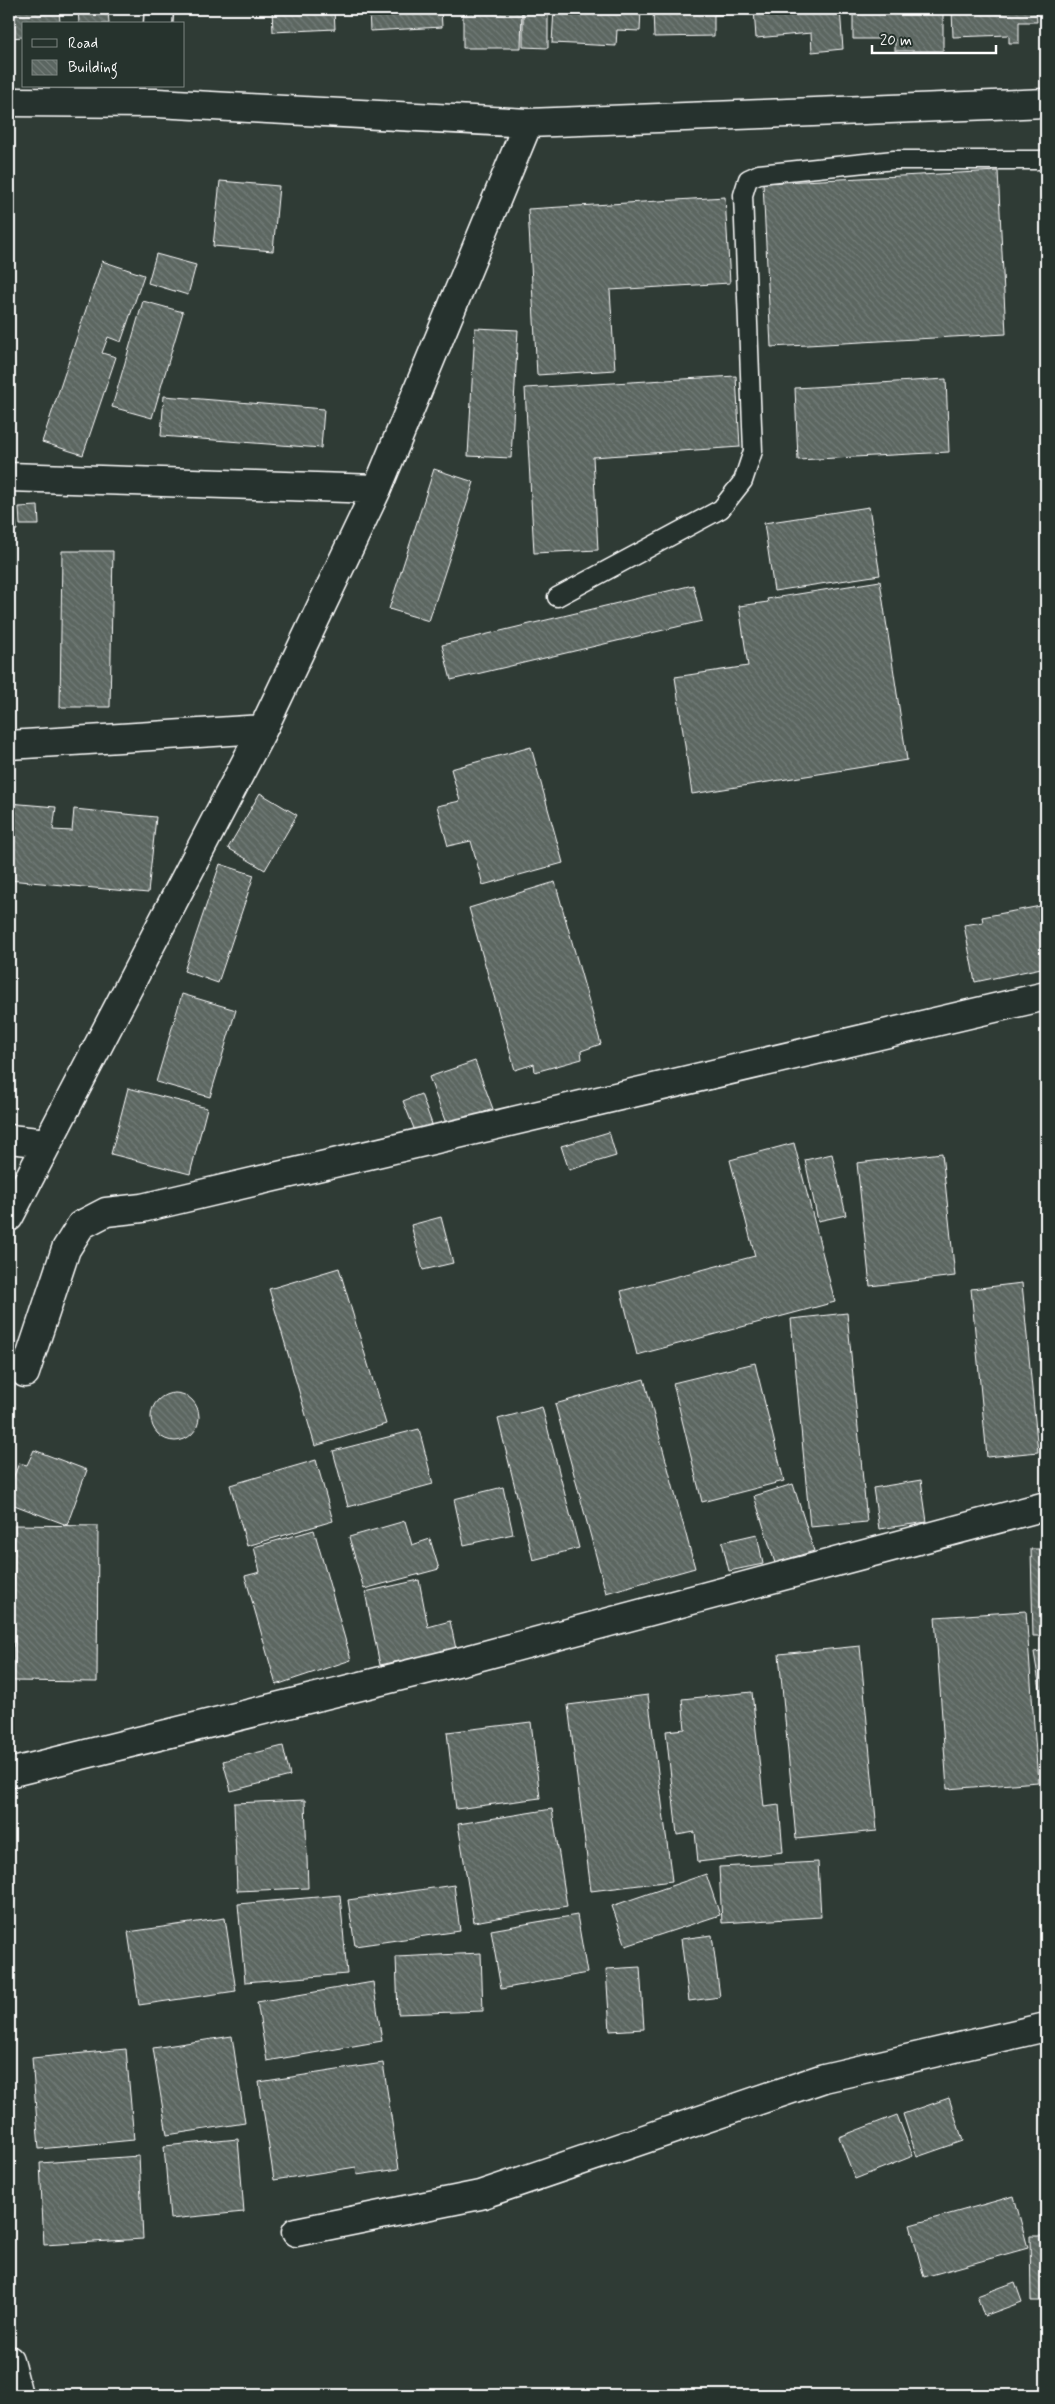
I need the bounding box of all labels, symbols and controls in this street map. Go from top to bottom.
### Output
legend [22,22,185,88]
scale bar [872,22,996,54]
text: 20 m [880,31,912,51]
text: Road [68,34,98,54]
text: Building [68,58,118,79]

